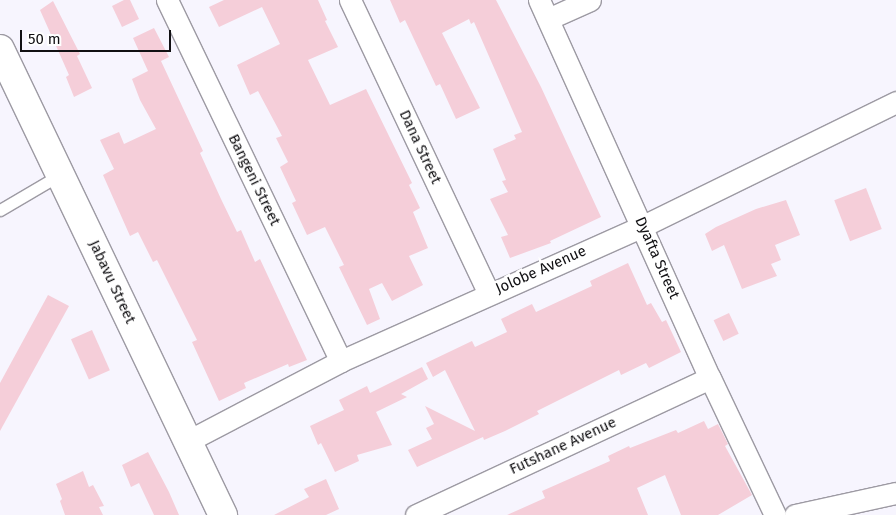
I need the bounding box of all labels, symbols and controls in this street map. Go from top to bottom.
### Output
scale bar [22,20,174,52]
text: 50 m [28,30,61,48]
street label: Dana Street [395,107,445,187]
street label: Bangeni Street [224,131,284,229]
street label: Dyafta Street [631,214,683,302]
street label: Jabavu Street [85,237,139,327]
street label: Jolobe Avenue [493,242,589,298]
street label: Futshane Avenue [507,413,619,479]

